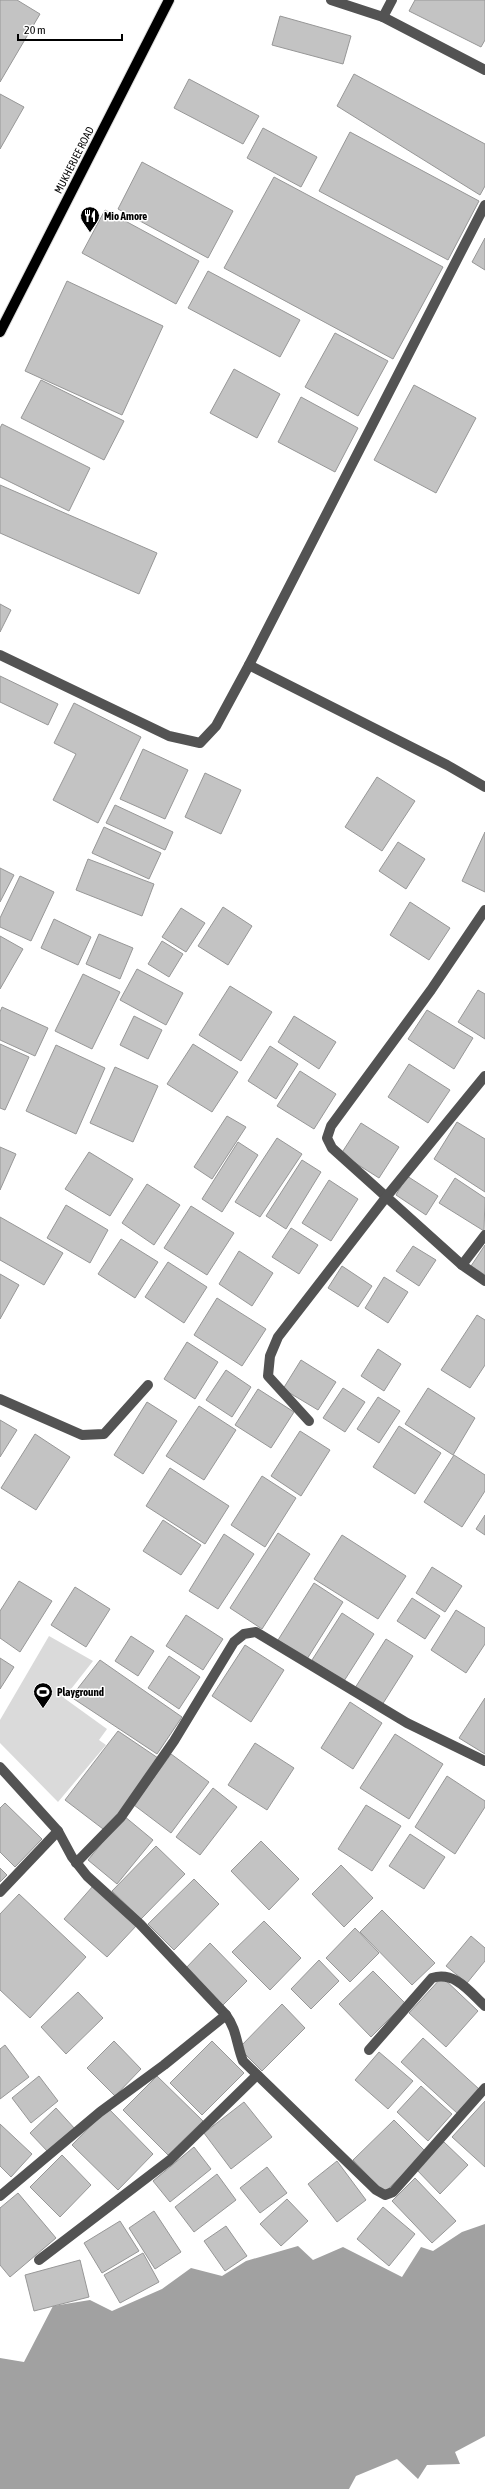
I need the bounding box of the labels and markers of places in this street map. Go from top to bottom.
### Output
restaurant icon: Mio Amore [79,205,101,233]
place label: Mio Amore [104,210,147,222]
sports icon: Playground [32,1681,54,1709]
place label: Playground [57,1686,104,1698]

